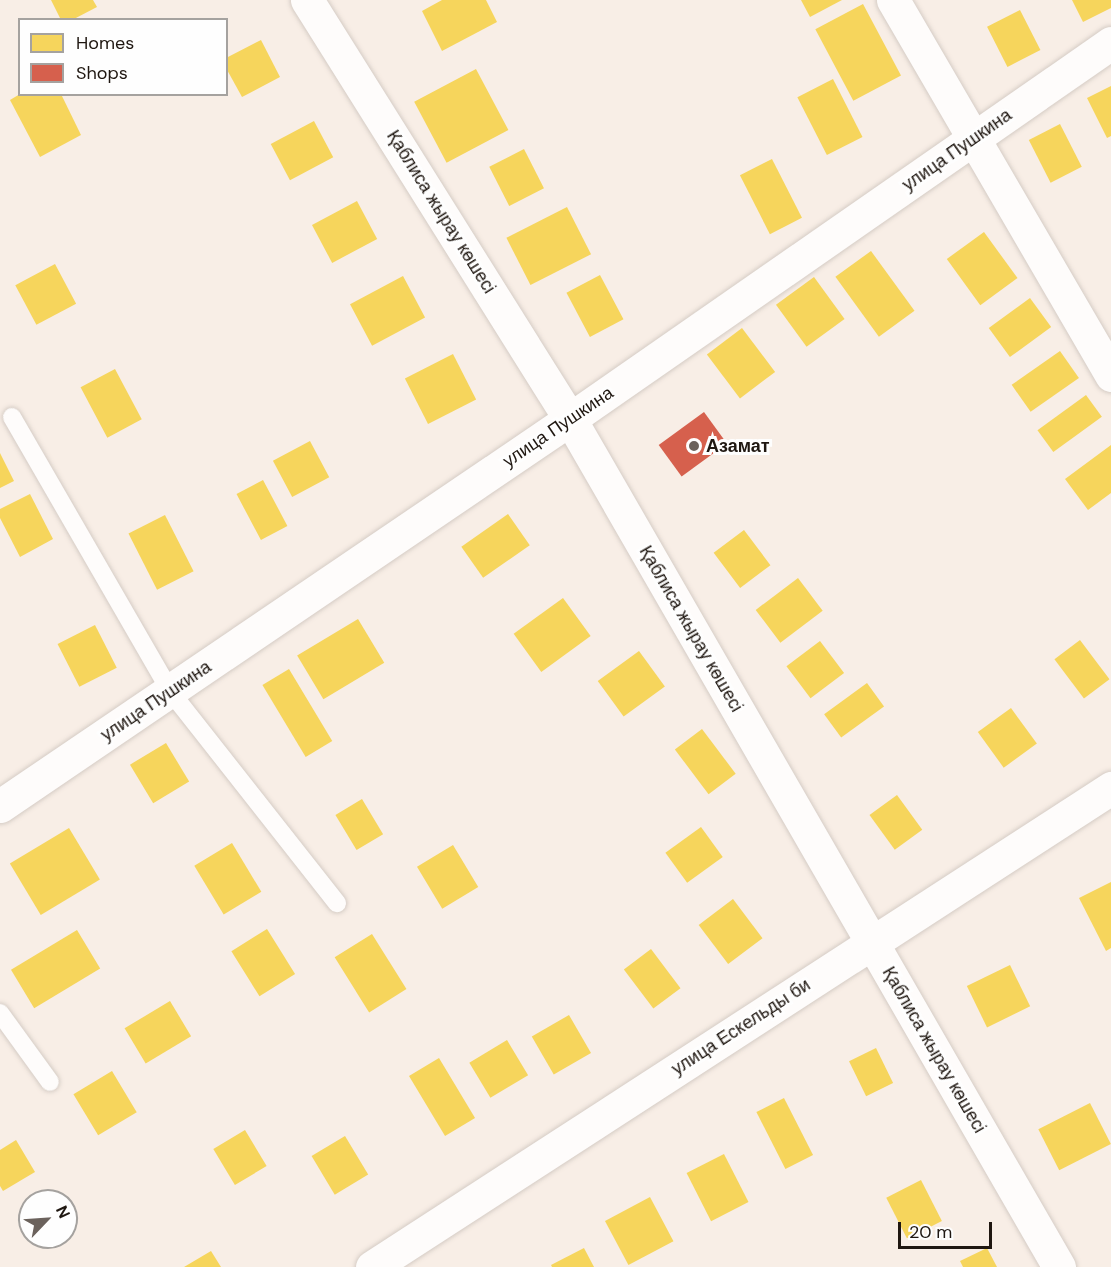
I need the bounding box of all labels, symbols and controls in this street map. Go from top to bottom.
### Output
legend [18,18,228,96]
text: Homes [76,31,134,55]
text: Shops [76,61,128,85]
street label: улица Пушкина [898,104,1016,196]
street label: Қаблиса жырау көшесі [382,126,500,298]
street label: улица Пушкина [499,382,617,472]
place label: Азамат [706,435,770,457]
marker: Азамат [687,439,701,453]
street label: Қаблиса жырау көшесі [635,542,747,716]
street label: улица Пушкина [97,656,215,746]
street label: Қаблиса жырау көшесі [878,963,990,1137]
street label: улица Ескельды би [668,974,814,1080]
north arrow [18,1189,78,1249]
text: N [51,1202,75,1222]
scale bar [901,1210,996,1248]
text: 20 m [909,1220,952,1244]

